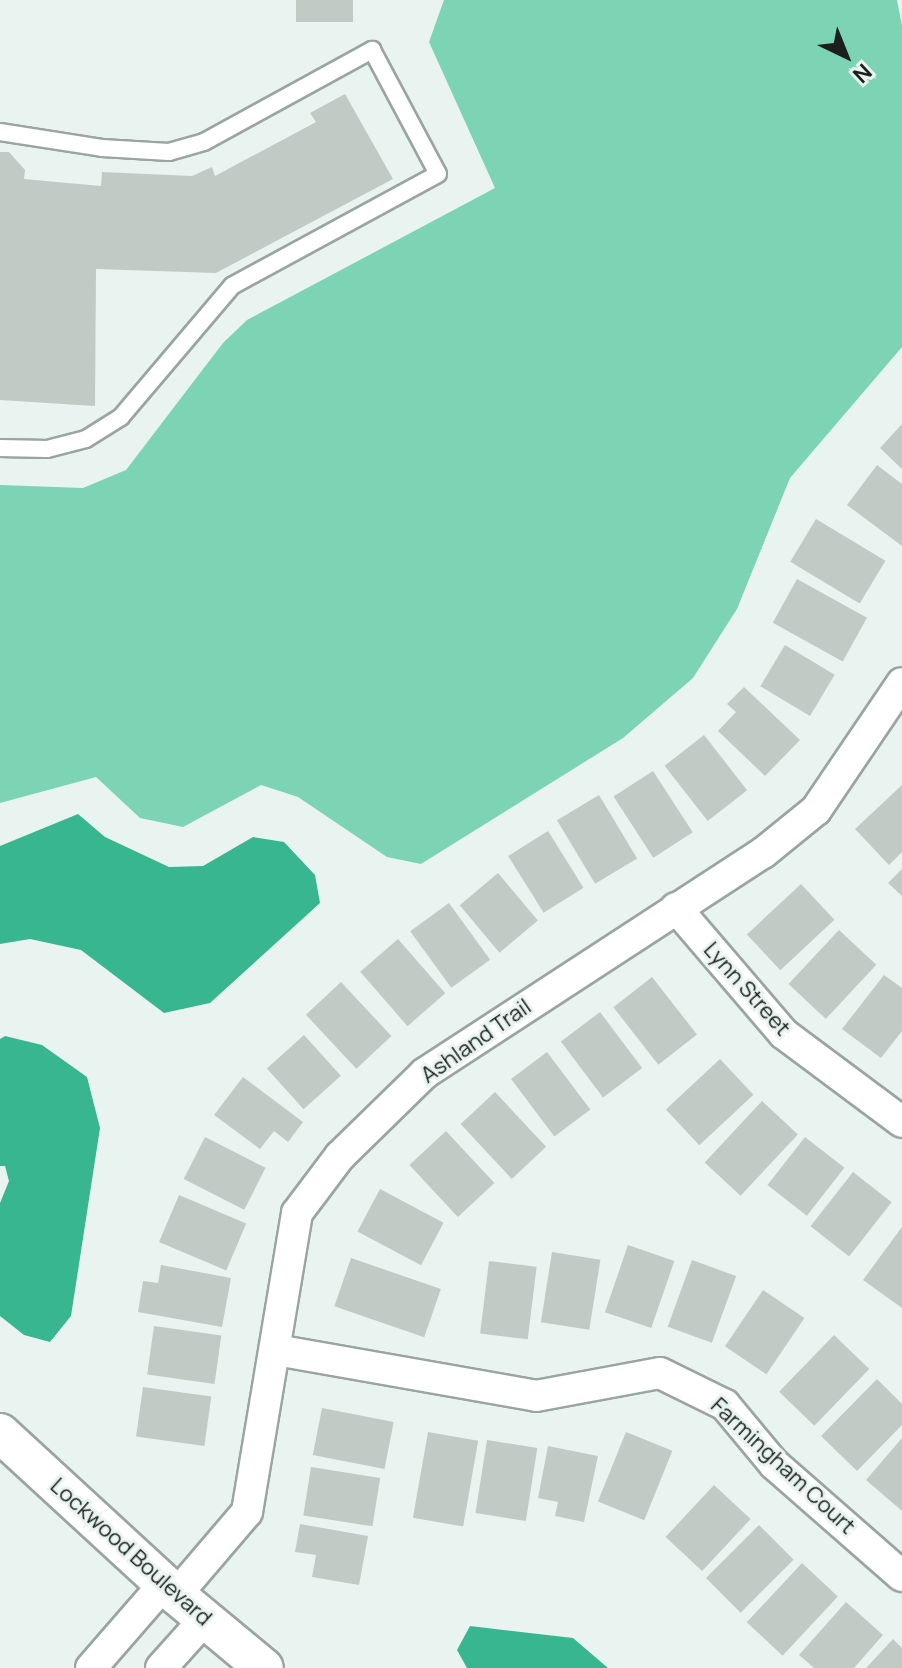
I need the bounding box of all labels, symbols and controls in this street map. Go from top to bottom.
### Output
north arrow [806,16,886,96]
text: N [846,57,878,90]
street label: Lynn Street [698,937,796,1041]
street label: Ashland Trail [416,993,536,1089]
street label: Farmingham Court [705,1392,861,1540]
street label: Lockwood Boulevard [45,1473,217,1631]

